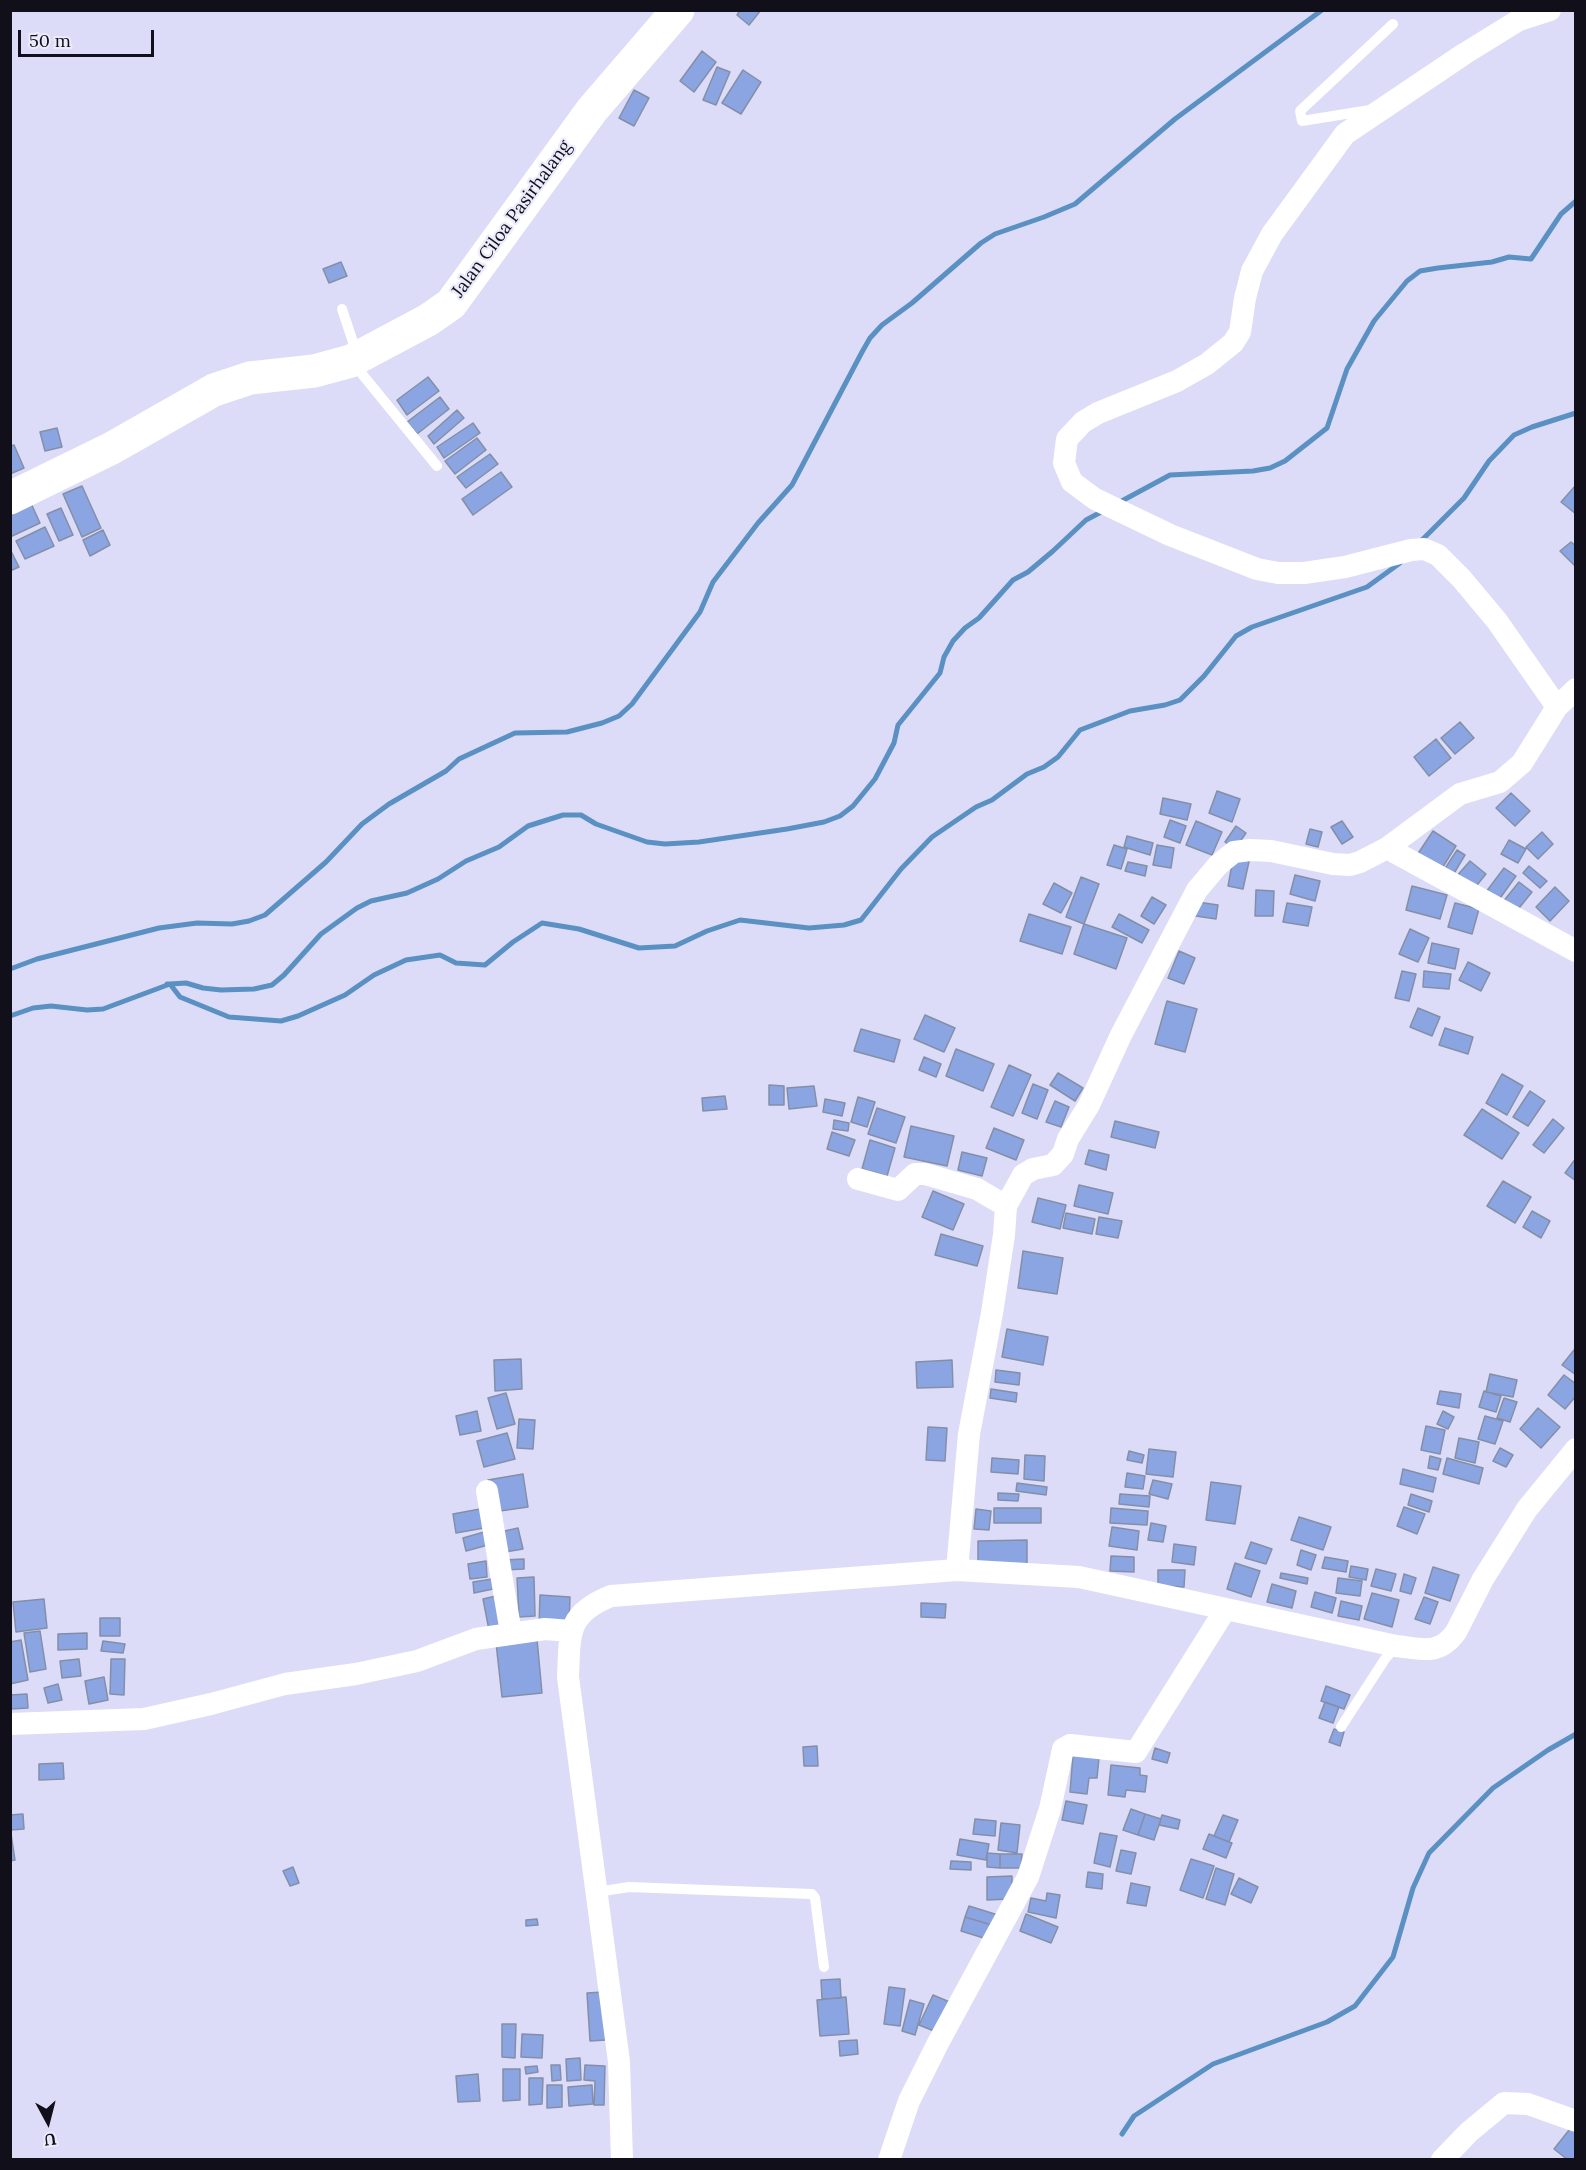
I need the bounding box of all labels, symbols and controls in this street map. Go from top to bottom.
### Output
scale bar [21,18,158,56]
text: 50 m [29,29,71,52]
street label: Jalan Ciloa Pasirhalang [448,136,576,302]
north arrow [18,2092,78,2152]
text: U [43,2129,57,2151]

